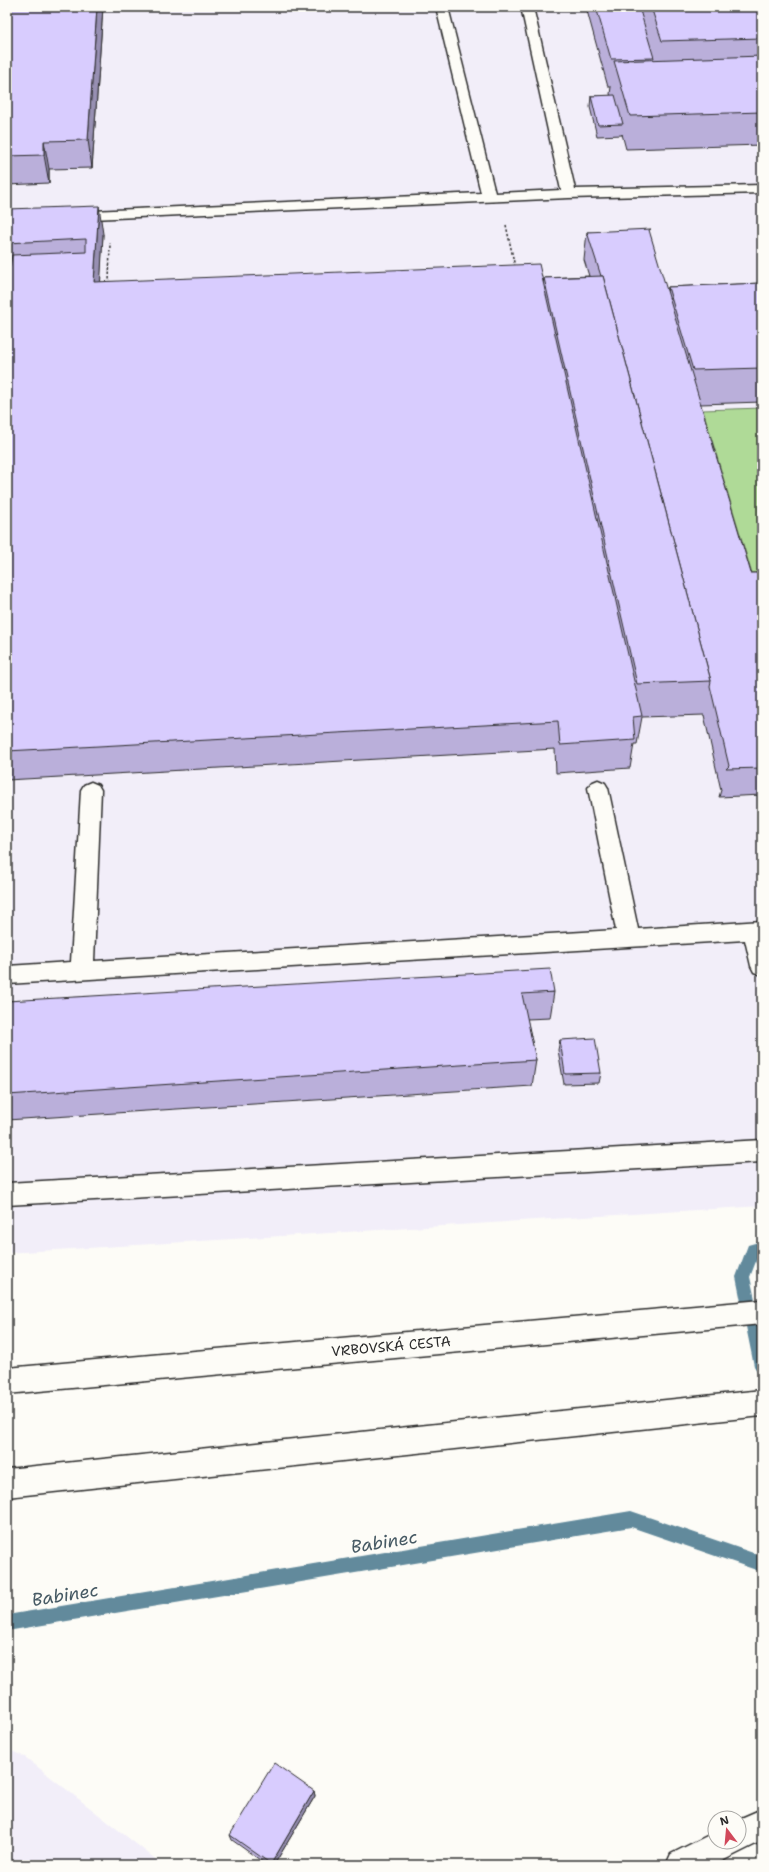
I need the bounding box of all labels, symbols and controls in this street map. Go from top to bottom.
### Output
street label: VRBOVSKÁ CESTA [331,1332,451,1360]
water label: Babinec [349,1525,419,1559]
water label: Babinec [30,1578,100,1612]
north arrow [707,1810,747,1850]
text: N [718,1812,731,1829]

